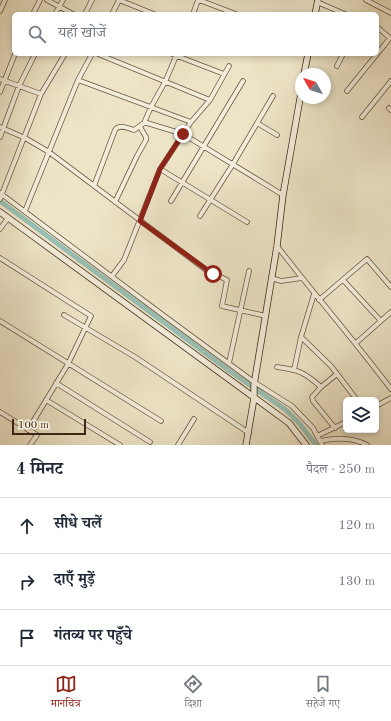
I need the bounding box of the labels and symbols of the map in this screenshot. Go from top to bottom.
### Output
north arrow [295,68,331,104]
route end [174,125,192,143]
route start [204,265,222,283]
scale bar [12,417,86,436]

